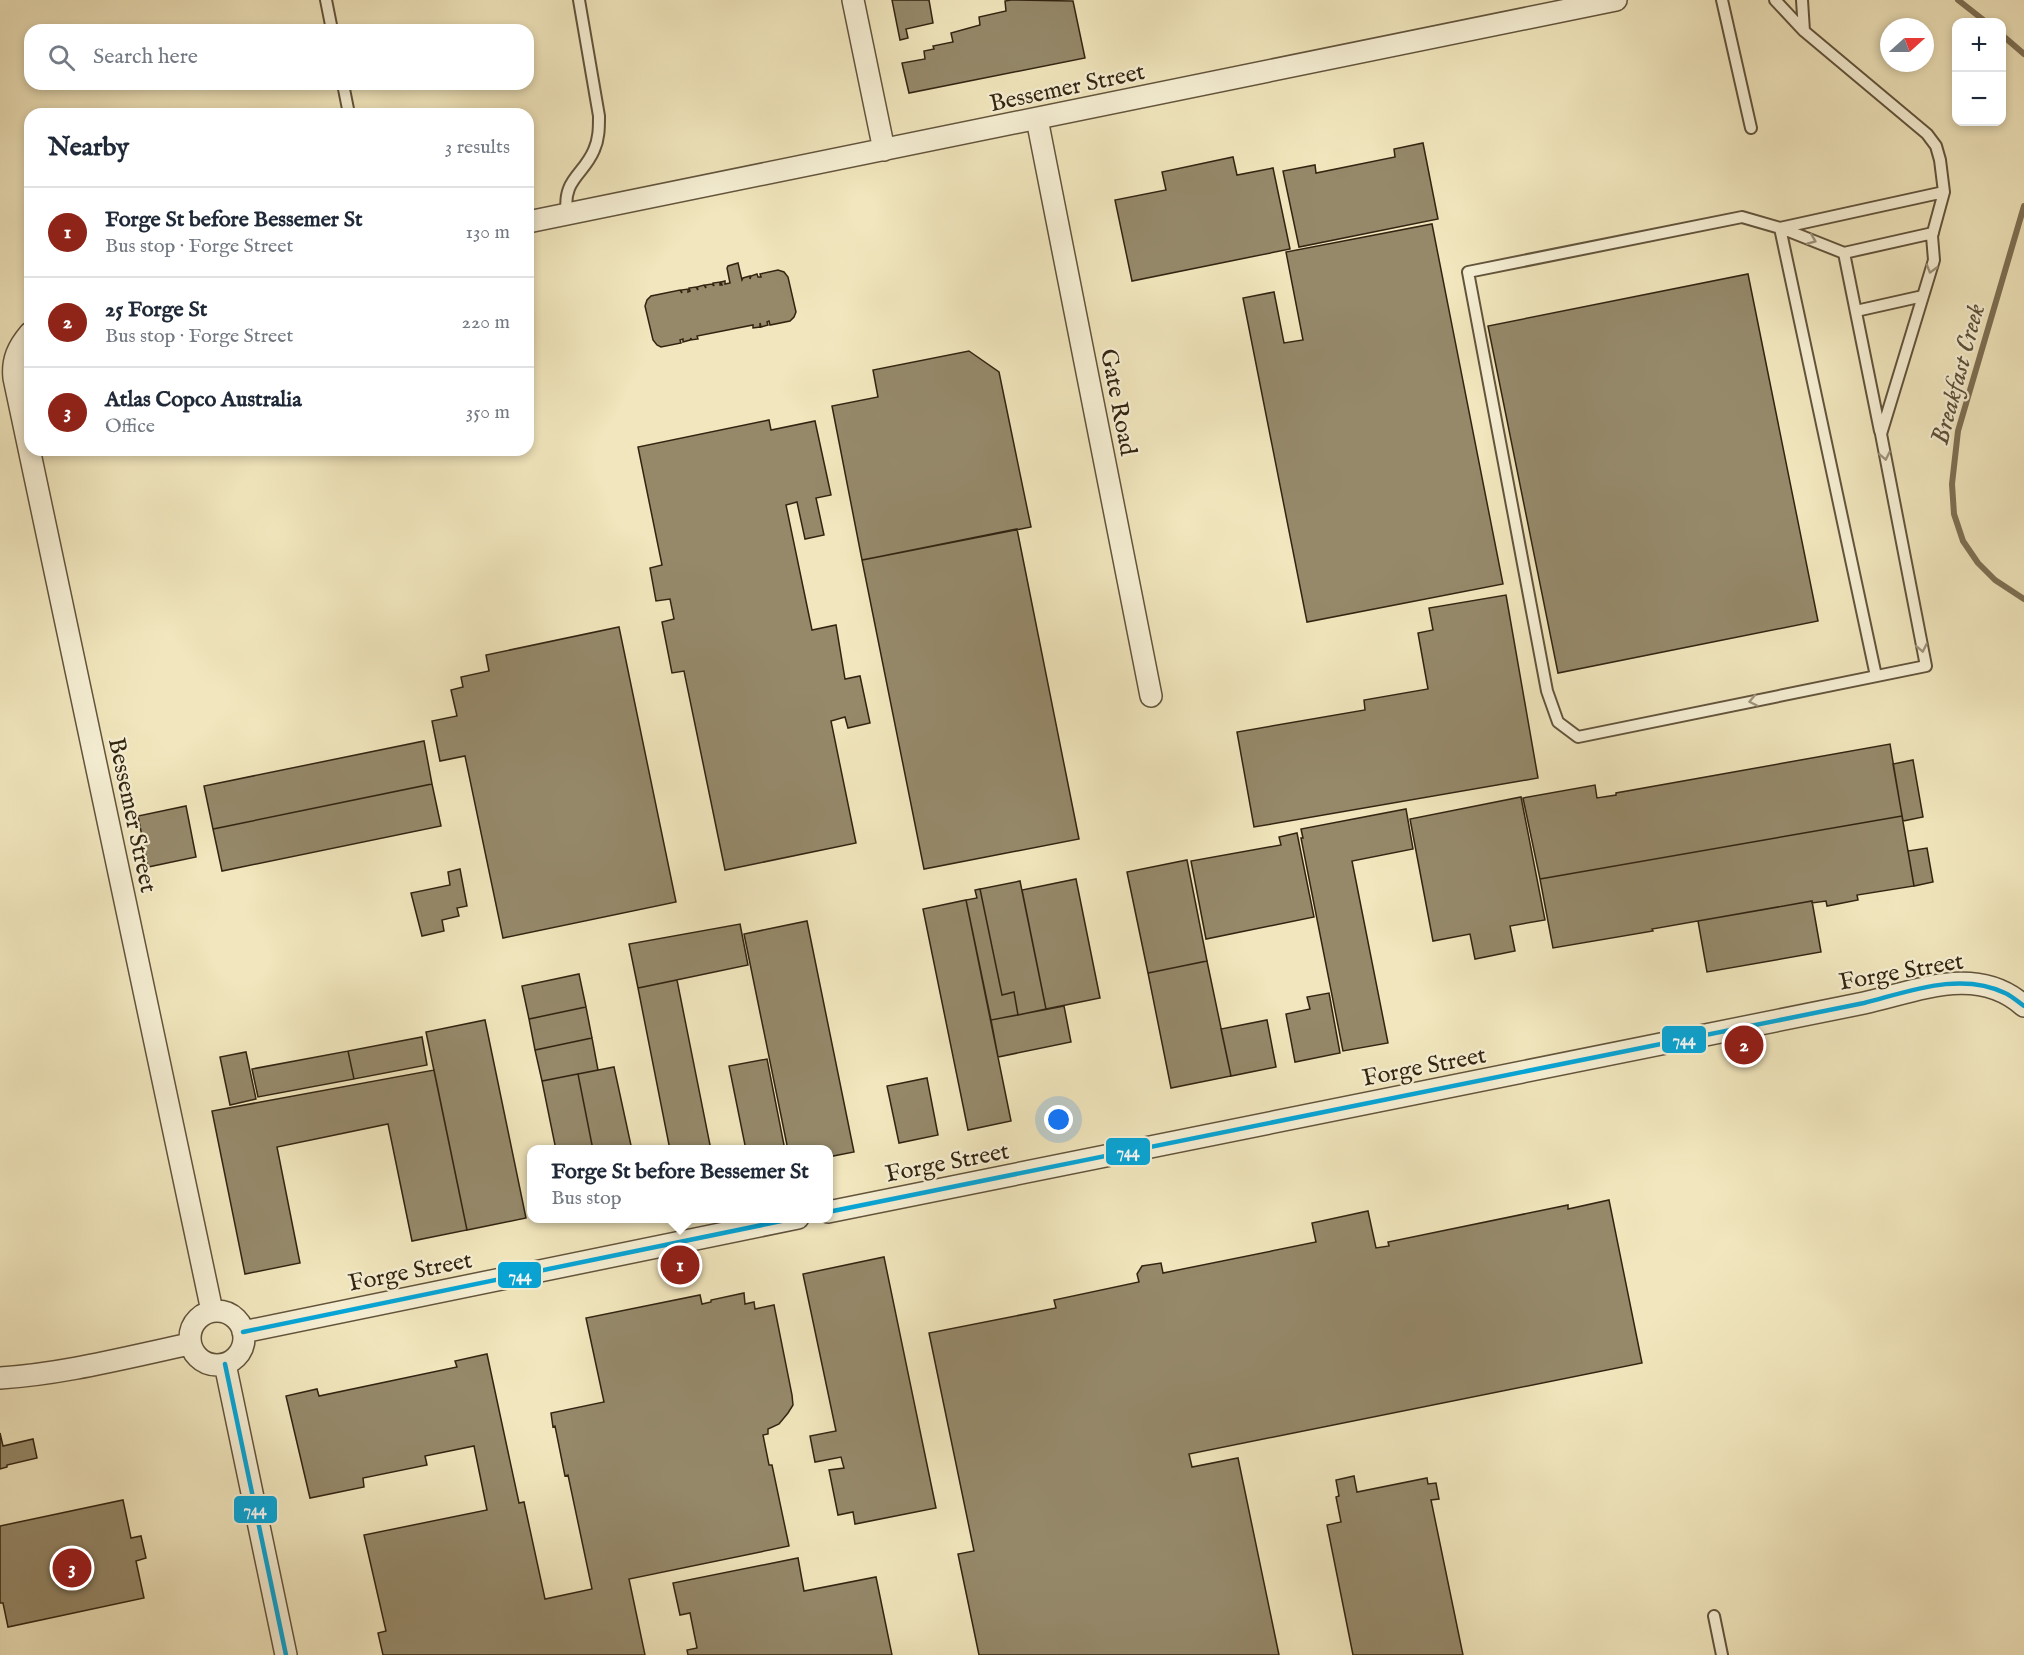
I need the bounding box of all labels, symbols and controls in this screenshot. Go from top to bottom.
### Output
north arrow [1880,18,1934,72]
map controls [1952,18,2006,126]
button: + [1952,18,2006,72]
search box [24,24,534,90]
icon: search [45,41,78,74]
text: Search here [93,43,198,71]
street label: Bessemer Street [987,57,1148,120]
button: − [1952,72,2006,126]
text: Nearby [48,131,129,164]
text: 3 results [445,135,510,160]
text: Forge St before Bessemer St [105,206,363,234]
text: 1 [64,220,71,245]
text: 130 m [465,220,510,245]
one-way arrow [1806,233,1817,245]
text: Bus stop · Forge Street [105,234,293,259]
one-way arrow [1926,263,1938,274]
text: 25 Forge St [105,296,207,324]
water label: Breakfast Creek [1924,300,1993,449]
text: 2 [63,310,72,335]
text: 220 m [462,310,510,335]
text: Bus stop · Forge Street [105,324,293,349]
street label: Gate Road [1092,346,1143,459]
text: Atlas Copco Australia [105,386,302,414]
text: 3 [64,400,71,425]
text: 350 m [466,400,510,425]
text: Office [105,414,155,439]
one-way arrow [1878,451,1891,461]
one-way arrow [1915,642,1928,652]
one-way arrow [1748,694,1758,707]
street label: Bessemer Street [100,735,163,896]
street label: Forge Street [1837,946,1966,999]
pin: 2 [1724,1022,1764,1068]
line badge: 744 [1661,1025,1707,1054]
text: 744 [1672,1031,1697,1051]
street label: Forge Street [1360,1040,1489,1095]
your location [1044,1105,1073,1134]
street label: Forge Street [883,1136,1012,1191]
line badge: 744 [1105,1137,1151,1166]
text: 744 [1116,1143,1141,1163]
popup [527,1145,833,1223]
text: Forge St before Bessemer St [551,1158,809,1186]
text: Bus stop [551,1186,622,1211]
pin: 1 [660,1242,700,1288]
street label: Forge Street [346,1245,475,1300]
line badge: 744 [497,1261,542,1289]
text: 744 [508,1267,533,1287]
line badge: 744 [233,1495,278,1524]
text: 744 [243,1501,268,1521]
pin: 3 [52,1546,92,1590]

